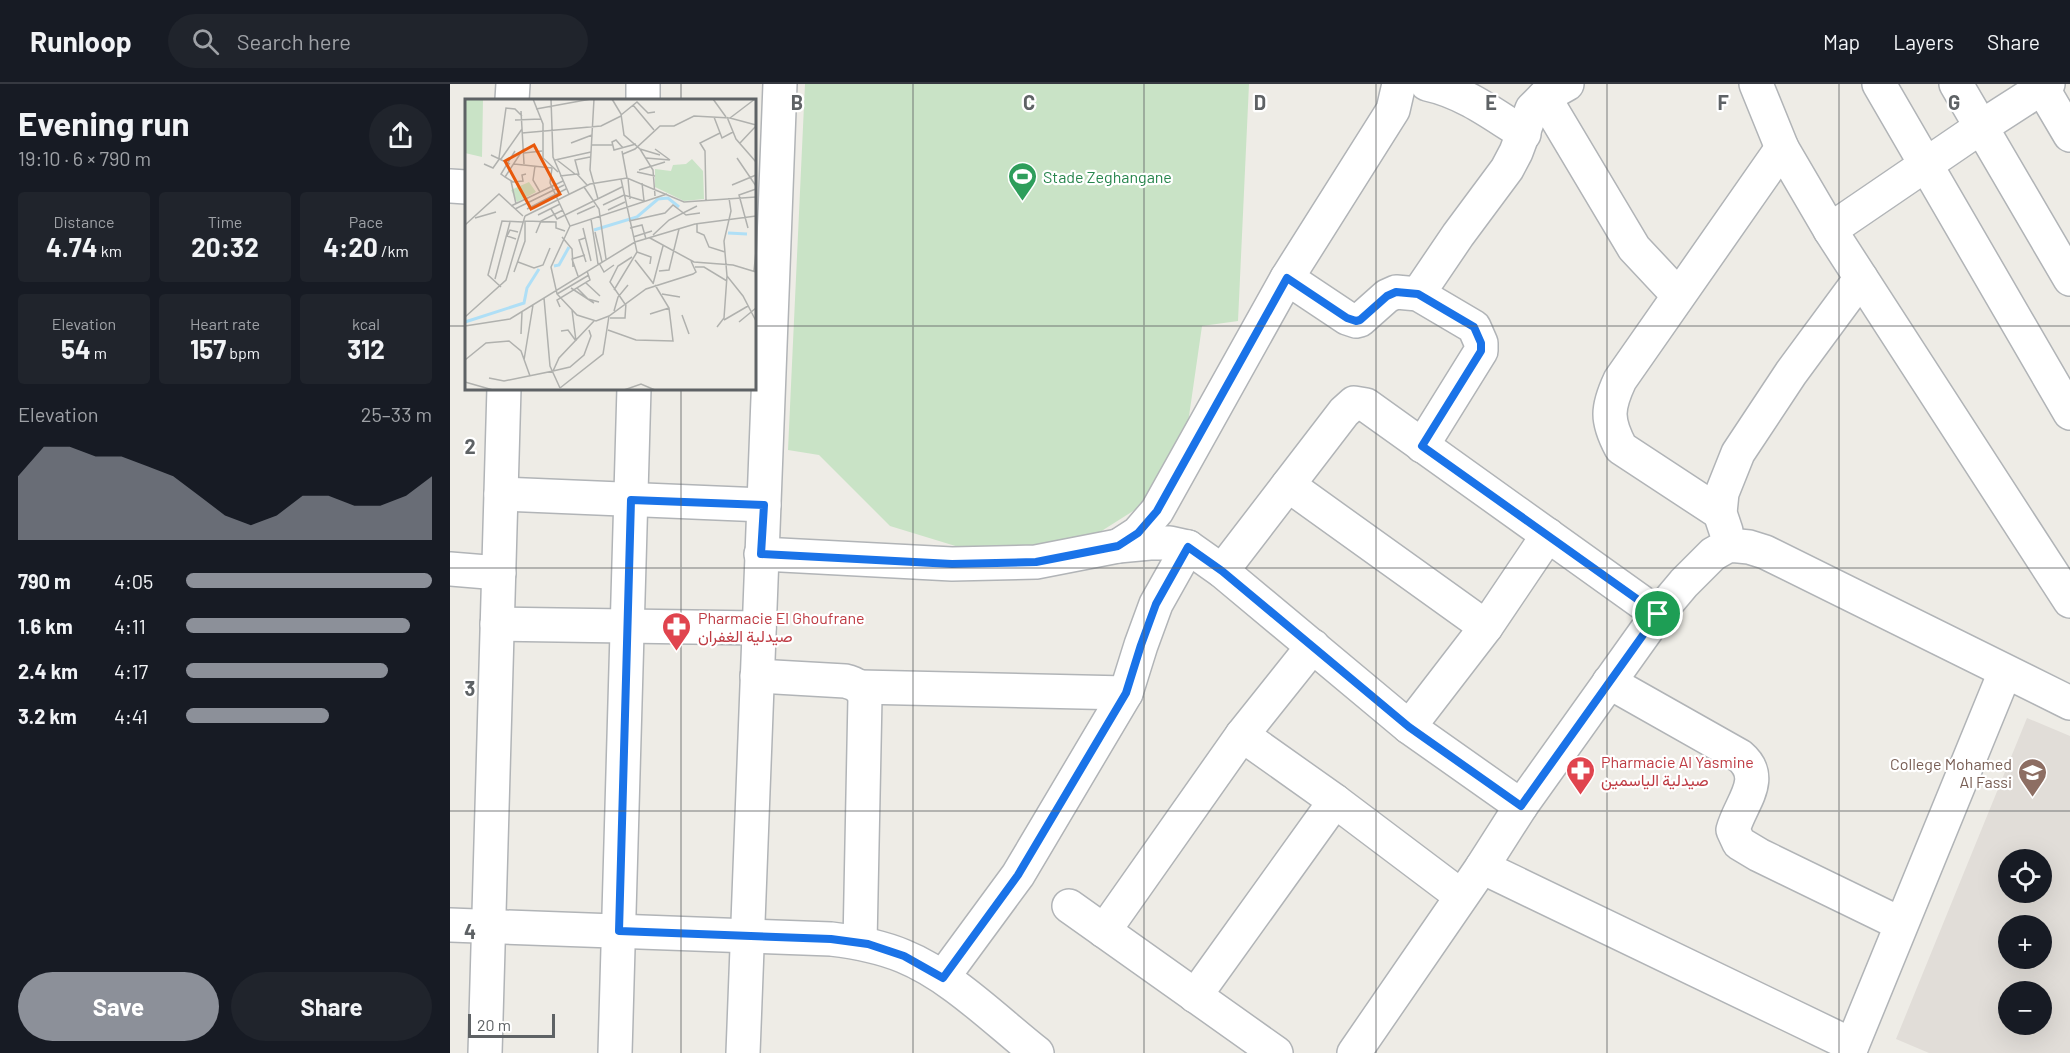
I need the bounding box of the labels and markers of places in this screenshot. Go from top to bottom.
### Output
sports icon: Stade Zeghangane [1006,160,1038,202]
place label: Stade Zeghangane [1043,167,1172,186]
pin [1632,588,1683,639]
place label: Pharmacie El Ghoufrane صيدلية الغفران [698,608,865,647]
pharmacy icon: Pharmacie El Ghoufrane صيدلية الغفران [661,610,693,652]
place label: Pharmacie Al Yasmine صيدلية الياسمين [1601,752,1754,791]
pharmacy icon: Pharmacie Al Yasmine صيدلية الياسمين [1564,754,1596,796]
place label: College Mohamed Al Fassi [1890,754,2012,791]
school or university icon: College Mohamed Al Fassi [2017,756,2049,798]

